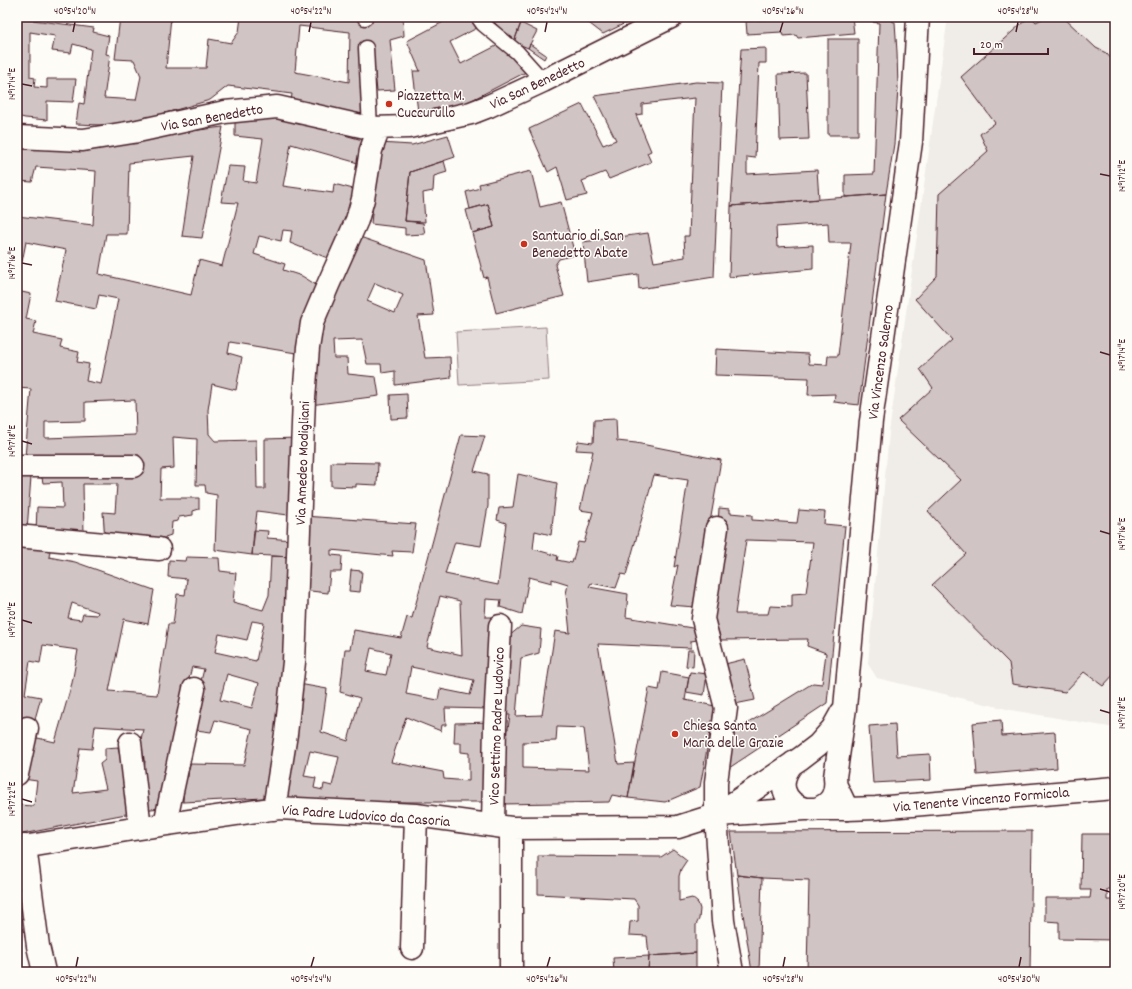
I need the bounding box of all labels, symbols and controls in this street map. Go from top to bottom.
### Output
text: 40°54'20"N [54,5,96,19]
text: 40°54'22"N [291,5,331,19]
text: 40°54'24"N [527,5,567,19]
text: 40°54'26"N [762,5,804,19]
text: 40°54'28"N [998,5,1038,19]
scale bar [974,30,1048,56]
text: 20 m [980,37,1003,54]
street label: Via San Benedetto [486,53,589,117]
text: 14°17'14"E [6,68,20,100]
place label: Piazzetta M. Cuccurullo [397,86,464,125]
street label: Via San Benedetto [160,99,265,139]
marker: Piazzetta M. Cuccurullo [384,99,394,109]
text: 14°17'12"E [1116,159,1130,192]
place label: Santuario di San Benedetto Abate [532,226,628,265]
marker: Santuario di San Benedetto Abate [519,239,529,249]
text: 14°17'16"E [6,246,20,279]
street label: Via Vincenzo Salerno [863,303,901,421]
text: 14°17'14"E [1116,339,1130,371]
street label: Via Amedeo Modigliani [291,400,317,525]
text: 14°17'18"E [6,425,20,457]
text: 14°17'16"E [1116,517,1130,550]
text: 14°17'20"E [6,602,20,638]
street label: Vico Settimo Padre Ludovico [484,646,512,805]
text: 14°17'18"E [1116,697,1130,729]
place label: Chiesa Santa Maria delle Grazie [683,716,784,755]
marker: Chiesa Santa Maria delle Grazie [670,729,680,739]
text: 14°17'22"E [6,781,20,816]
street label: Via Tenente Vincenzo Formicola [892,782,1071,820]
street label: Via Padre Ludovico da Casoria [281,800,452,834]
text: 14°17'20"E [1116,874,1130,910]
text: 40°54'22"N [56,973,96,987]
text: 40°54'24"N [291,973,331,987]
text: 40°54'26"N [526,973,568,987]
text: 40°54'28"N [763,973,803,987]
text: 40°54'30"N [998,973,1040,987]

